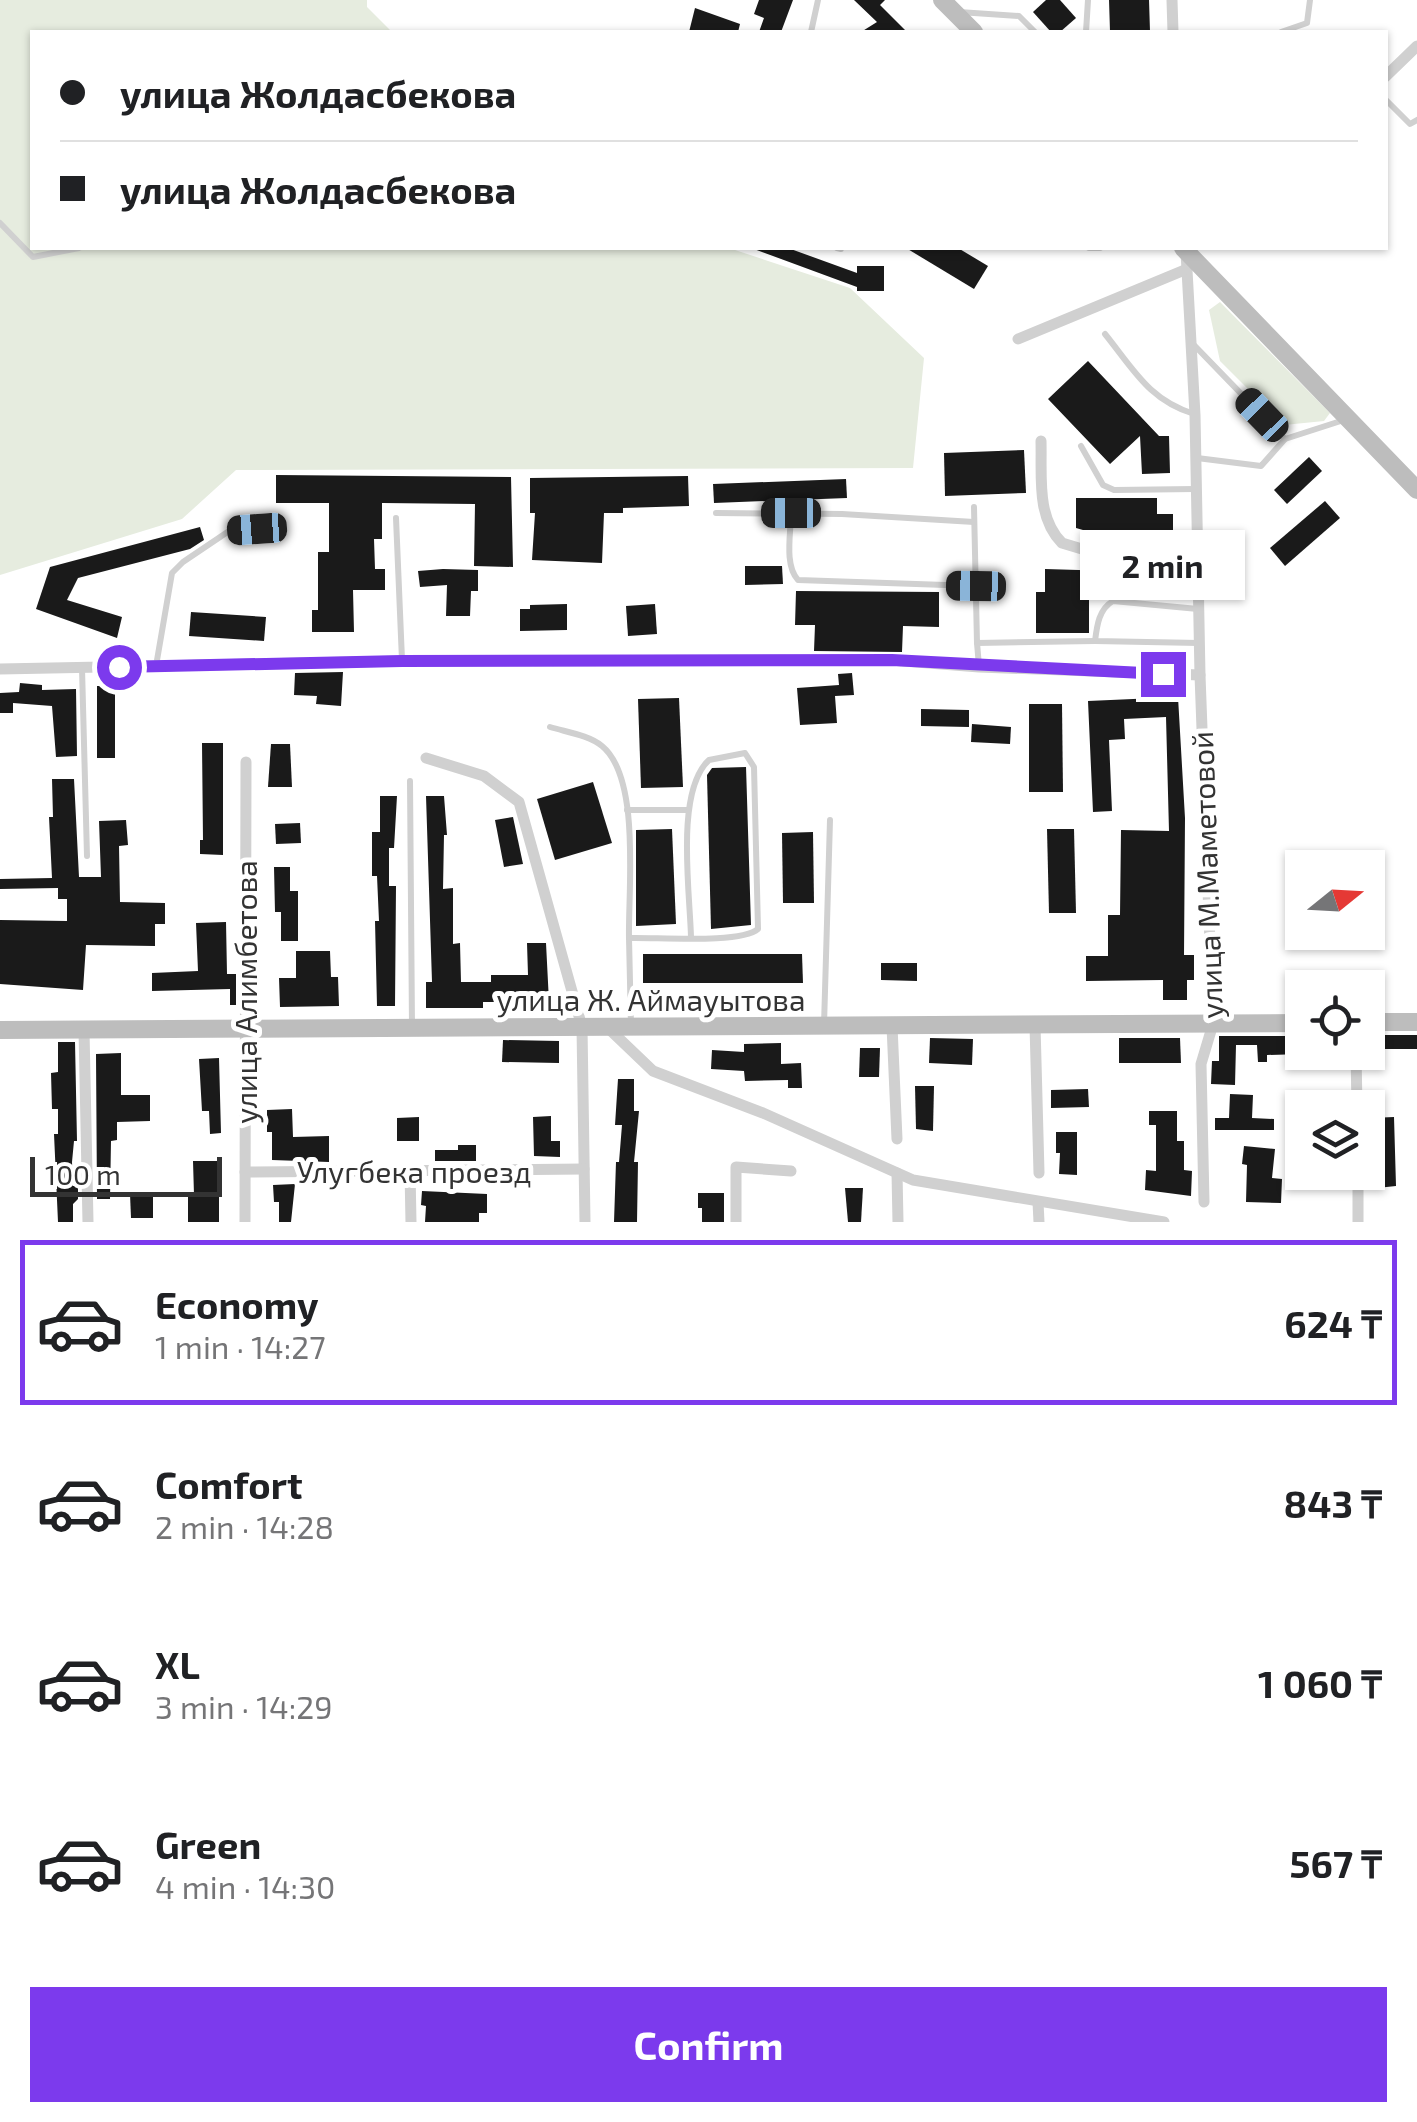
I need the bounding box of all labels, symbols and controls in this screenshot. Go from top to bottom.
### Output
text: улица Жолдасбекова [120,70,516,116]
text: улица Жолдасбекова [120,166,516,212]
car [1230,383,1294,447]
car [761,498,821,528]
car [226,512,288,546]
callout: 2 min [1080,529,1246,599]
text: 2 min [1122,546,1203,584]
car [946,570,1006,602]
route start [97,645,142,690]
route end [1141,652,1186,697]
street label: улица М.Маметовой [1183,731,1230,1019]
north arrow [1285,850,1385,950]
map controls [1285,850,1385,1190]
street label: улица Алимбетова [227,860,264,1124]
button: locate [1285,970,1385,1070]
street label: улица Ж. Аймауытова [497,981,805,1018]
button: layers [1285,1090,1385,1190]
scale bar [30,1152,222,1196]
street label: Улугбека проезд [297,1153,531,1190]
text: 100 m [45,1157,121,1191]
icon: car [35,1278,125,1368]
text: Economy [155,1281,319,1327]
text: 624 ₸ [1284,1300,1382,1346]
text: 1 min · 14:27 [155,1327,326,1365]
icon: car [35,1458,125,1548]
text: Comfort [155,1461,303,1507]
text: 843 ₸ [1284,1480,1382,1526]
text: 2 min · 14:28 [155,1507,334,1545]
icon: car [35,1638,125,1728]
text: XL [155,1641,200,1687]
text: 1 060 ₸ [1258,1660,1382,1706]
text: 3 min · 14:29 [155,1687,333,1725]
icon: car [35,1818,125,1908]
text: Green [155,1821,261,1867]
text: 567 ₸ [1290,1840,1382,1886]
text: 4 min · 14:30 [155,1867,335,1905]
button: Confirm [30,1987,1387,2102]

